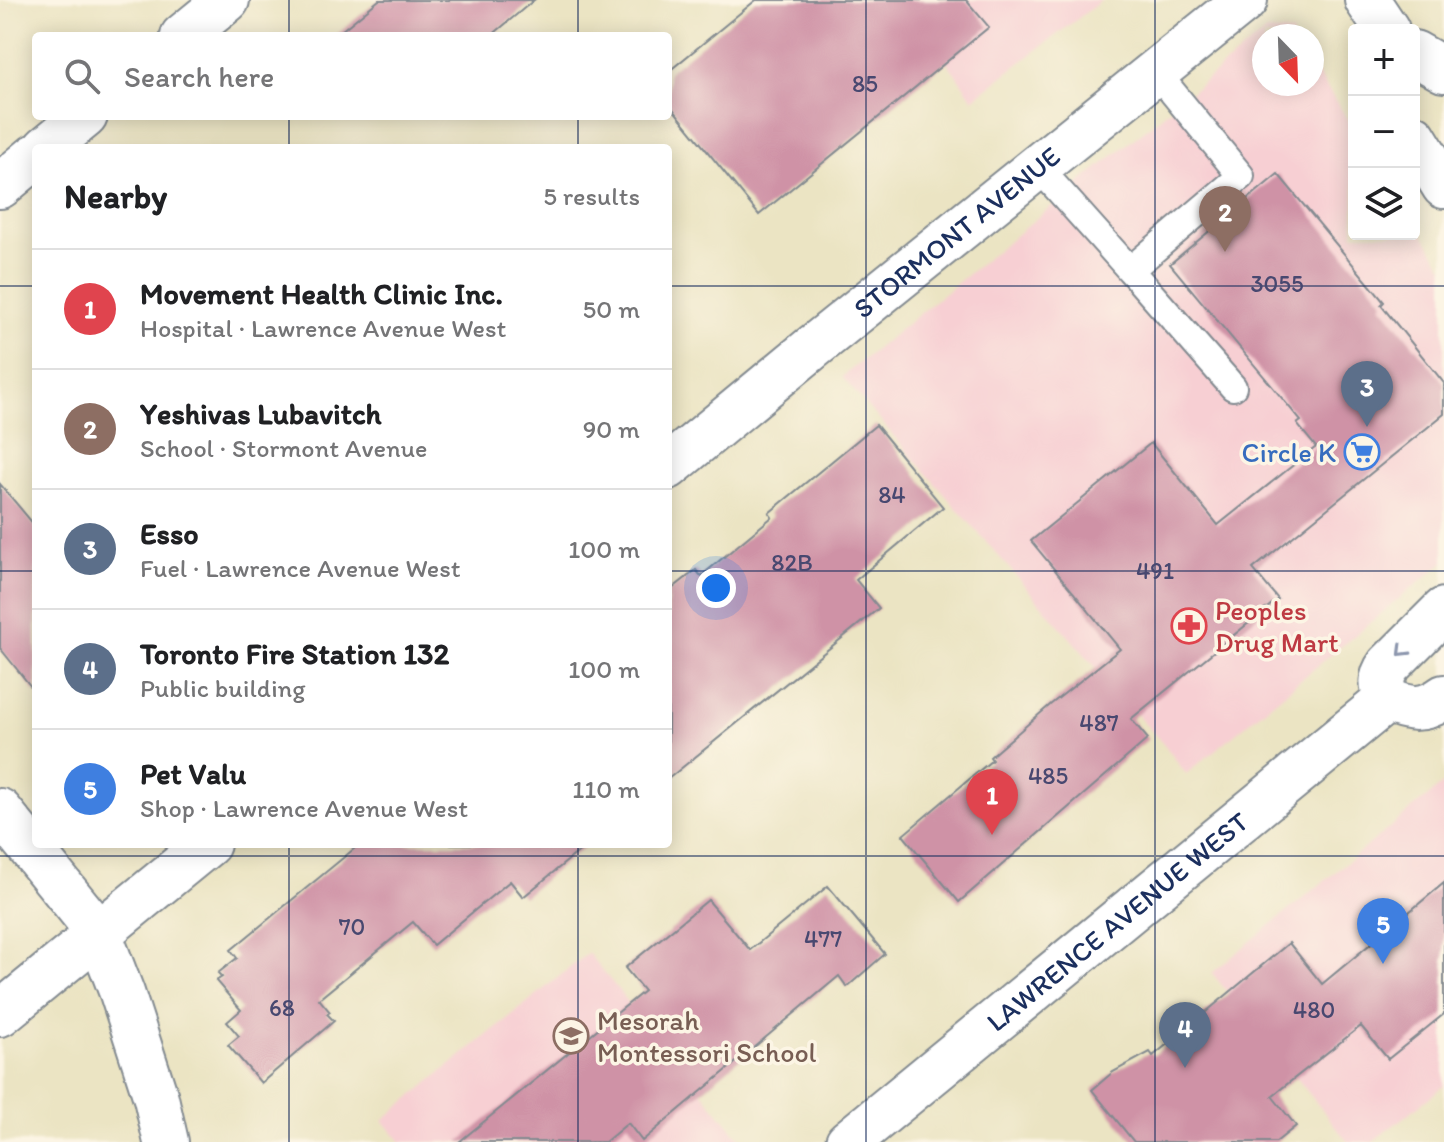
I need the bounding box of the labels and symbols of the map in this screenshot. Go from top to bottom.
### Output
north arrow [1252,24,1324,96]
house number: 85 [852,69,878,98]
street label: STORMONT AVENUE [846,139,1066,325]
pin: 2 [1199,186,1251,252]
house number: 3055 [1250,269,1304,298]
pin: 3 [1341,361,1393,427]
supermarket icon: Circle K [1343,433,1381,471]
place label: Circle K [1242,435,1336,469]
house number: 84 [878,480,906,509]
house number: 82B [771,548,813,577]
house number: 491 [1136,556,1174,585]
your location [696,568,736,608]
place label: Peoples Drug Mart [1215,593,1339,659]
pharmacy icon: Peoples Drug Mart [1170,607,1208,645]
one-way arrow [1398,642,1412,656]
house number: 487 [1079,708,1119,737]
house number: 485 [1028,761,1068,790]
pin: 1 [966,769,1018,835]
street label: LAWRENCE AVENUE WEST [979,804,1255,1039]
pin: 5 [1357,898,1409,964]
house number: 70 [339,912,365,941]
house number: 477 [804,924,842,953]
house number: 68 [269,993,295,1022]
house number: 480 [1293,995,1335,1024]
pin: 4 [1159,1002,1211,1068]
place label: Mesorah Montessori School [597,1003,817,1069]
school or university icon: Mesorah Montessori School [552,1017,590,1055]

